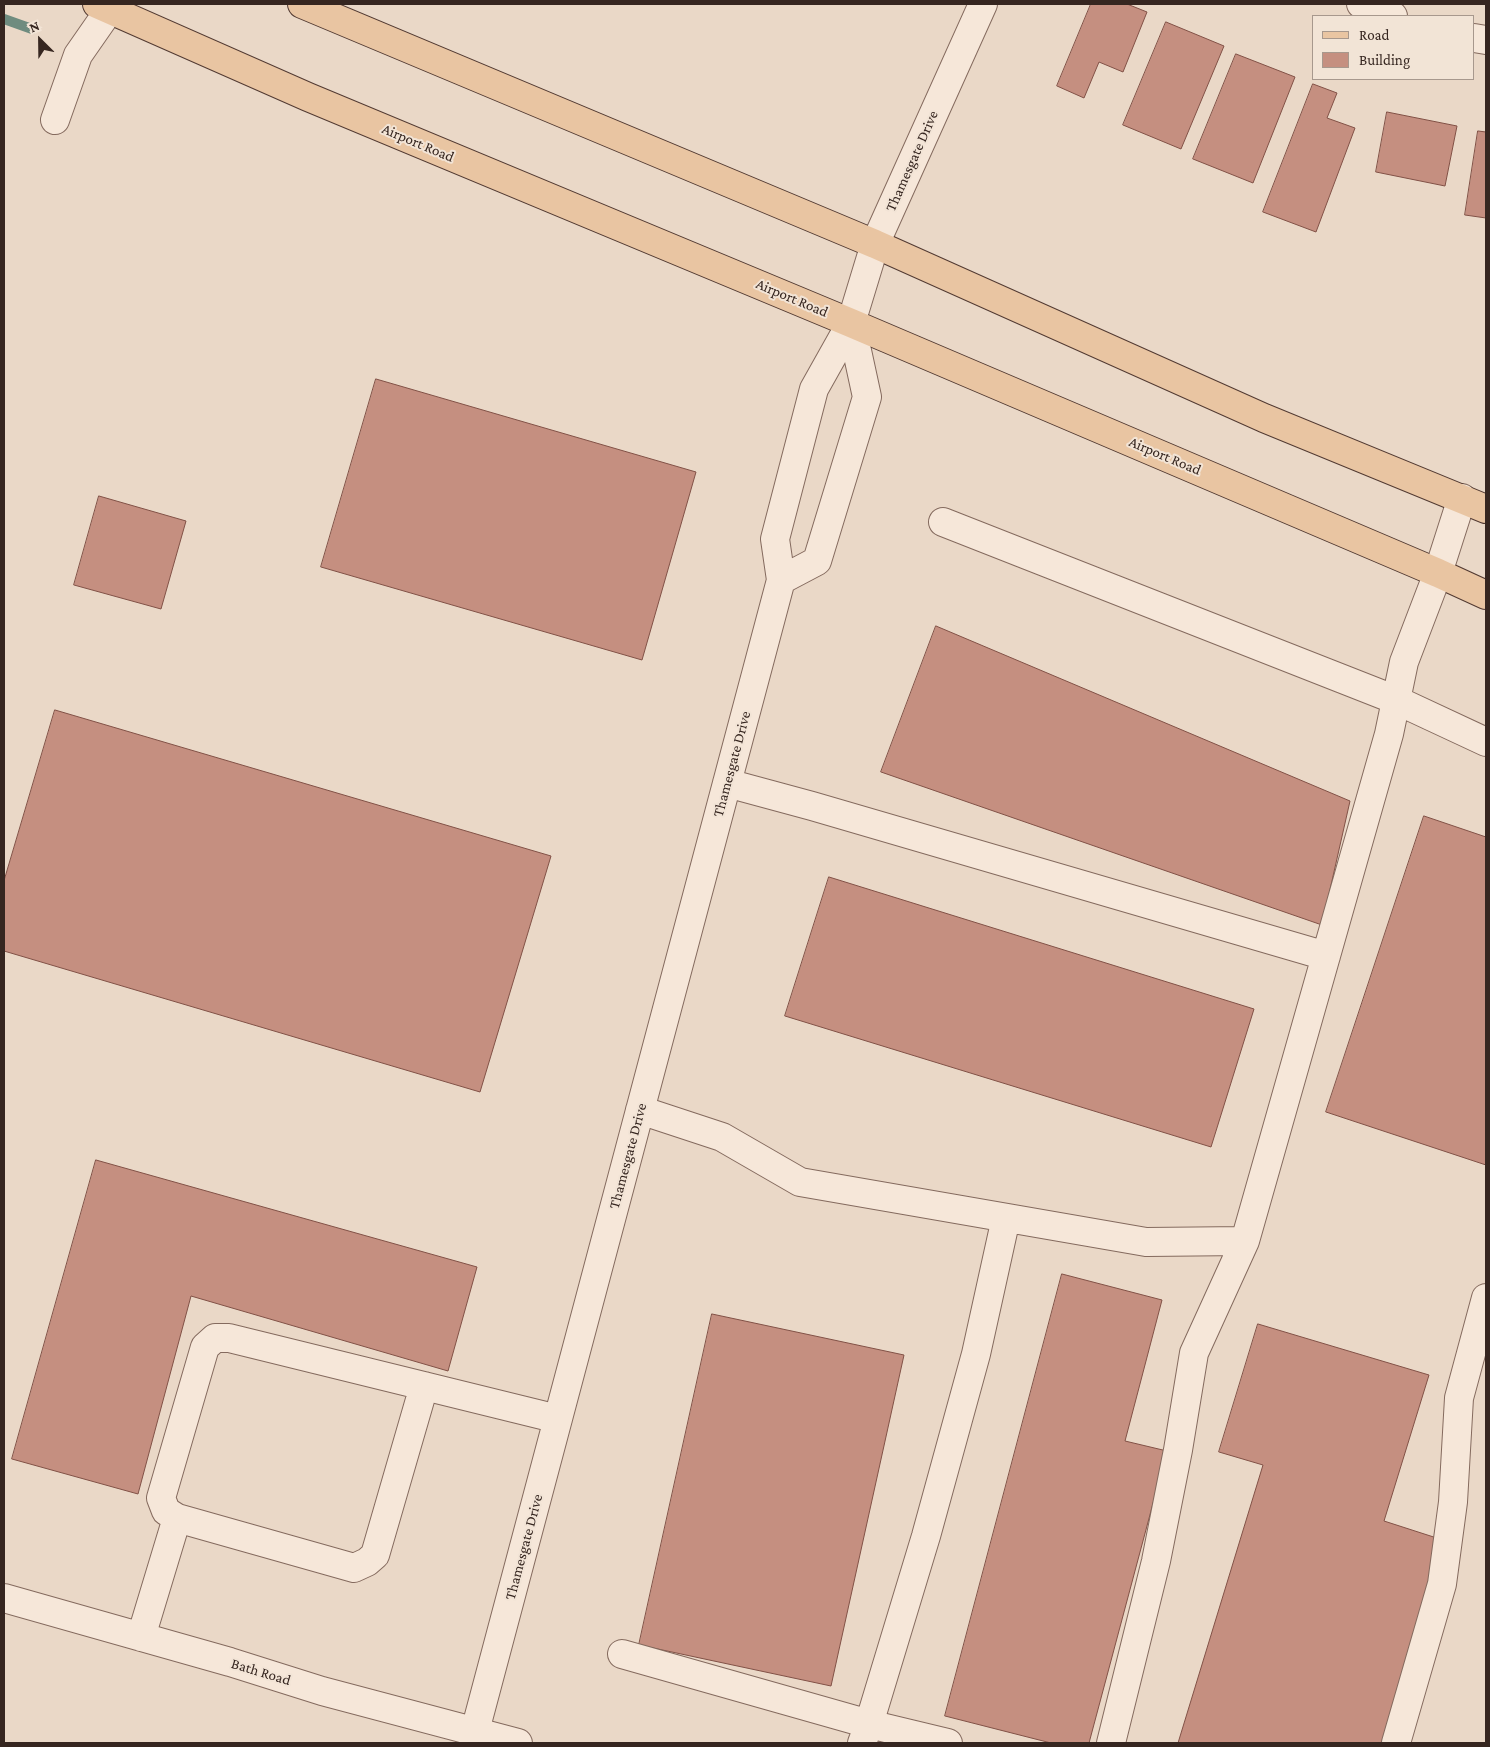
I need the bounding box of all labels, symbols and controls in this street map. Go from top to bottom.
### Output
north arrow [15,15,65,65]
legend [1312,15,1475,80]
text: N [27,17,42,35]
text: Road [1359,27,1389,43]
text: Building [1359,52,1410,68]
street label: Thamesgate Drive [882,108,942,214]
street label: Airport Road [379,120,457,166]
street label: Airport Road [753,275,831,321]
street label: Airport Road [1126,433,1204,479]
street label: Thamesgate Drive [709,709,755,819]
street label: Thamesgate Drive [605,1101,651,1211]
street label: Thamesgate Drive [501,1492,547,1602]
street label: Bath Road [229,1654,293,1690]

